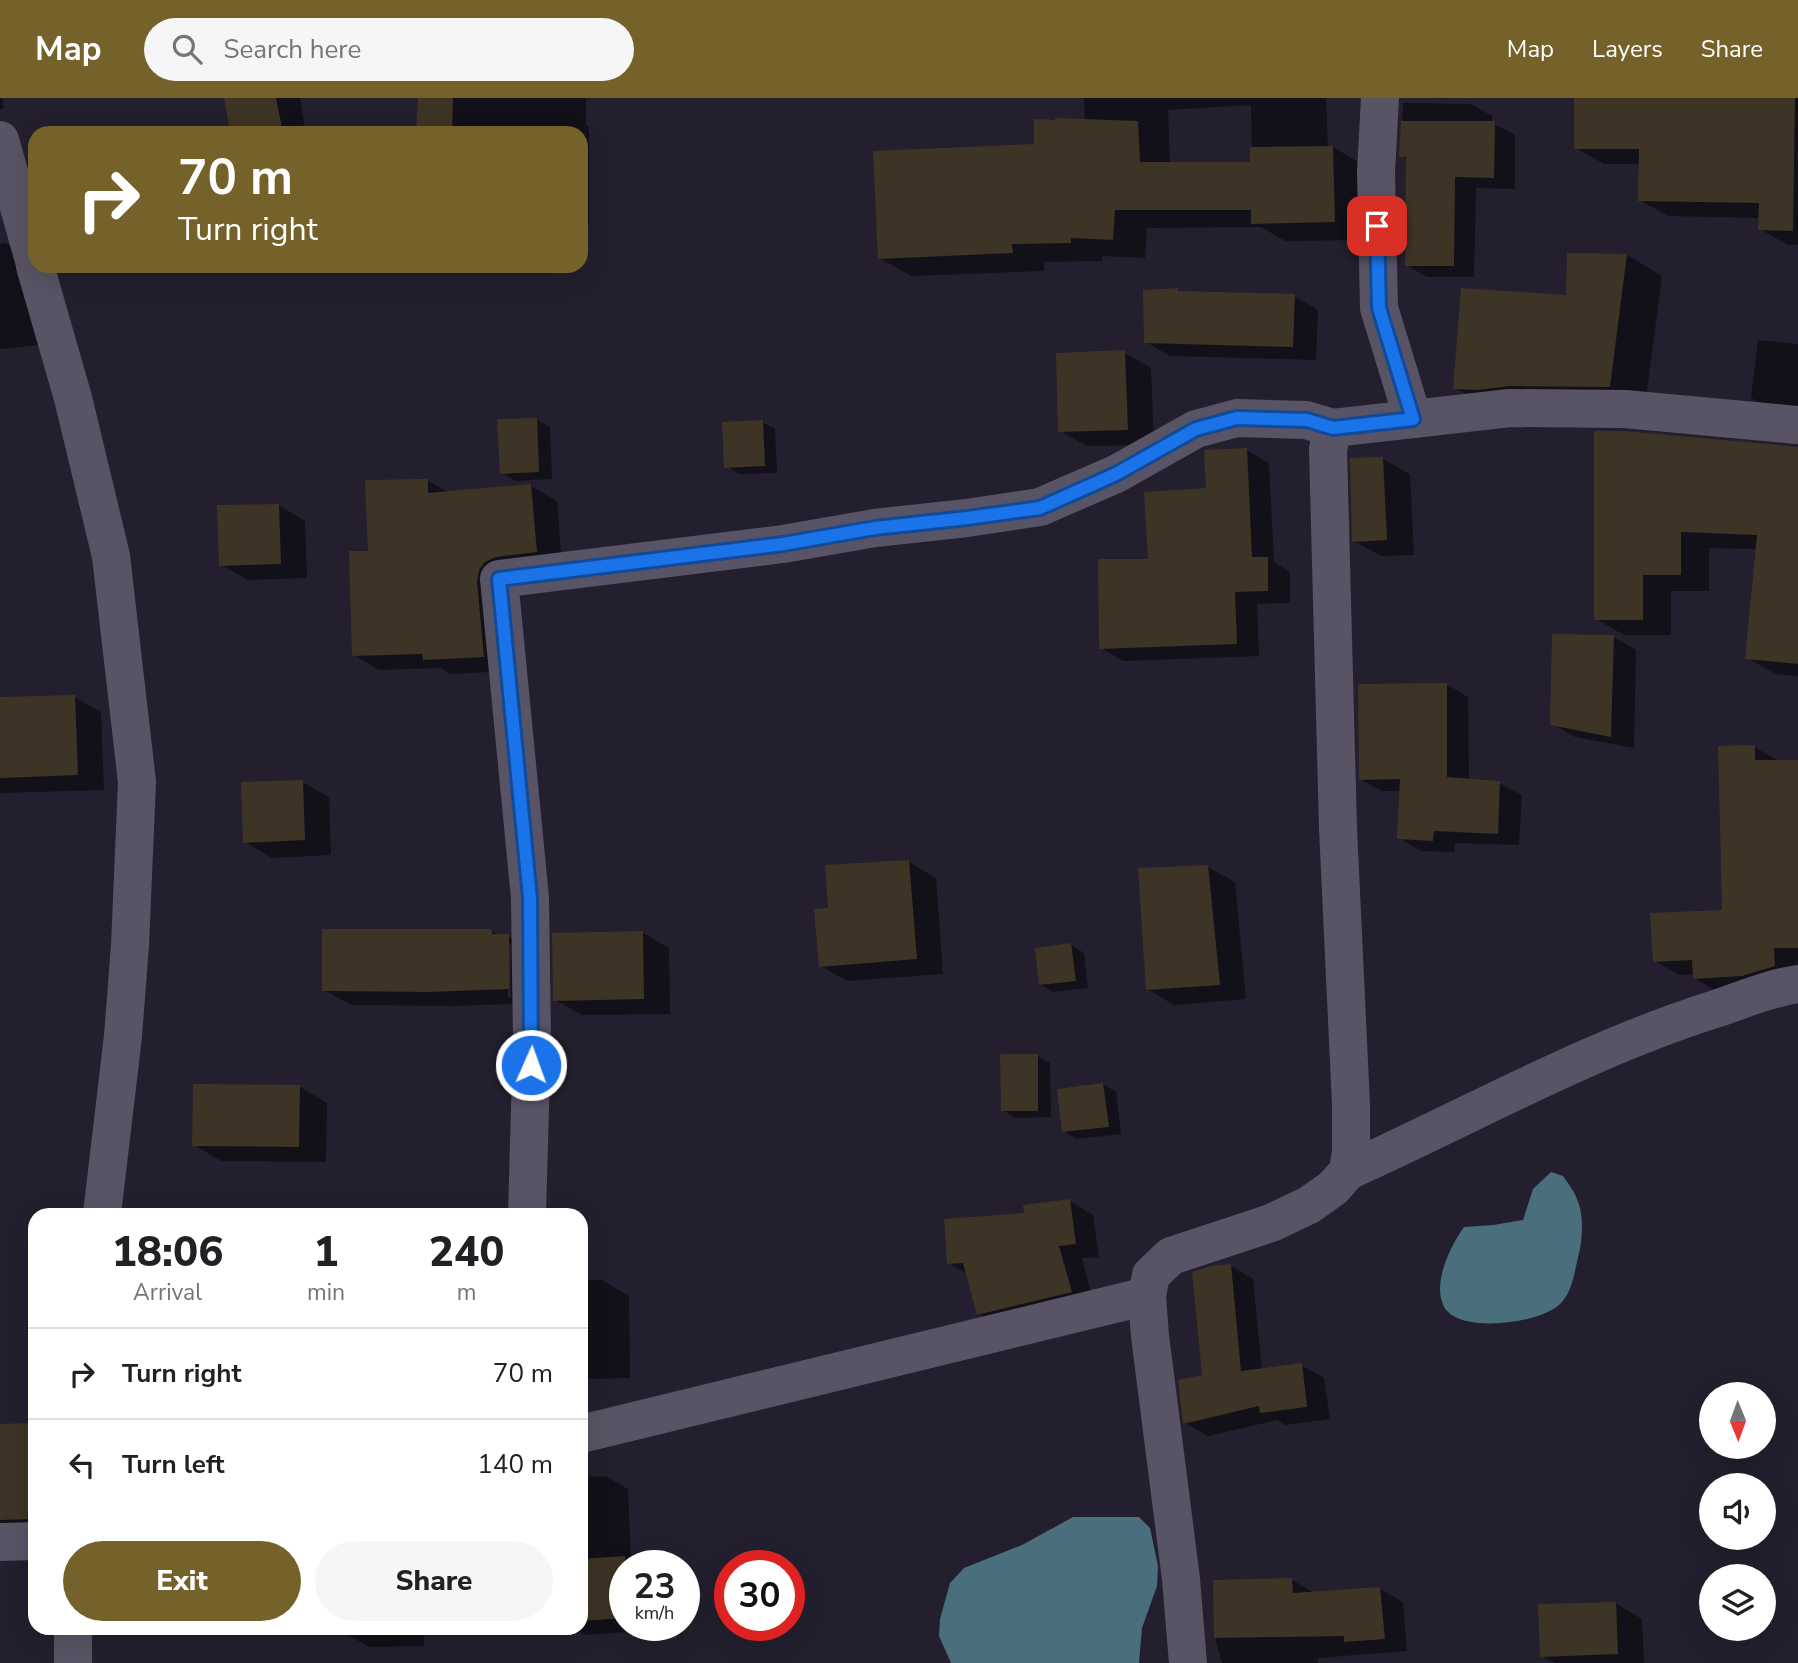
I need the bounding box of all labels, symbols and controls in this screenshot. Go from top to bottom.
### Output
search box [144,18,634,81]
text: Map [35,27,102,72]
icon: search [168,30,206,68]
text: Search here [224,32,361,67]
text: Map [1507,33,1554,65]
text: Layers [1592,33,1663,65]
text: Share [1701,33,1763,65]
text: 70 m [178,144,293,211]
icon: right [63,154,154,245]
pin [1347,196,1407,256]
icon: arrive [1358,207,1396,245]
text: Turn right [178,208,318,251]
position arrow [494,1028,568,1102]
text: 18:06 [112,1224,223,1281]
text: 1 [313,1224,339,1281]
text: 240 [429,1224,504,1281]
text: Arrival [133,1277,202,1308]
text: min [307,1277,345,1308]
text: m [457,1277,476,1308]
icon: right [63,1355,101,1393]
text: Turn right [122,1356,241,1391]
text: 70 m [493,1356,553,1391]
north arrow [1699,1382,1776,1460]
map controls [1699,1382,1776,1641]
icon: left [63,1446,101,1484]
text: Turn left [122,1447,225,1482]
text: 140 m [477,1447,553,1482]
button: sound [1699,1473,1776,1550]
button: Exit [63,1541,301,1621]
button: Share [315,1541,553,1621]
speed limit sign: 30 [714,1550,805,1641]
text: 23 [633,1563,676,1610]
button: layers [1699,1564,1776,1641]
text: km/h [635,1601,674,1625]

